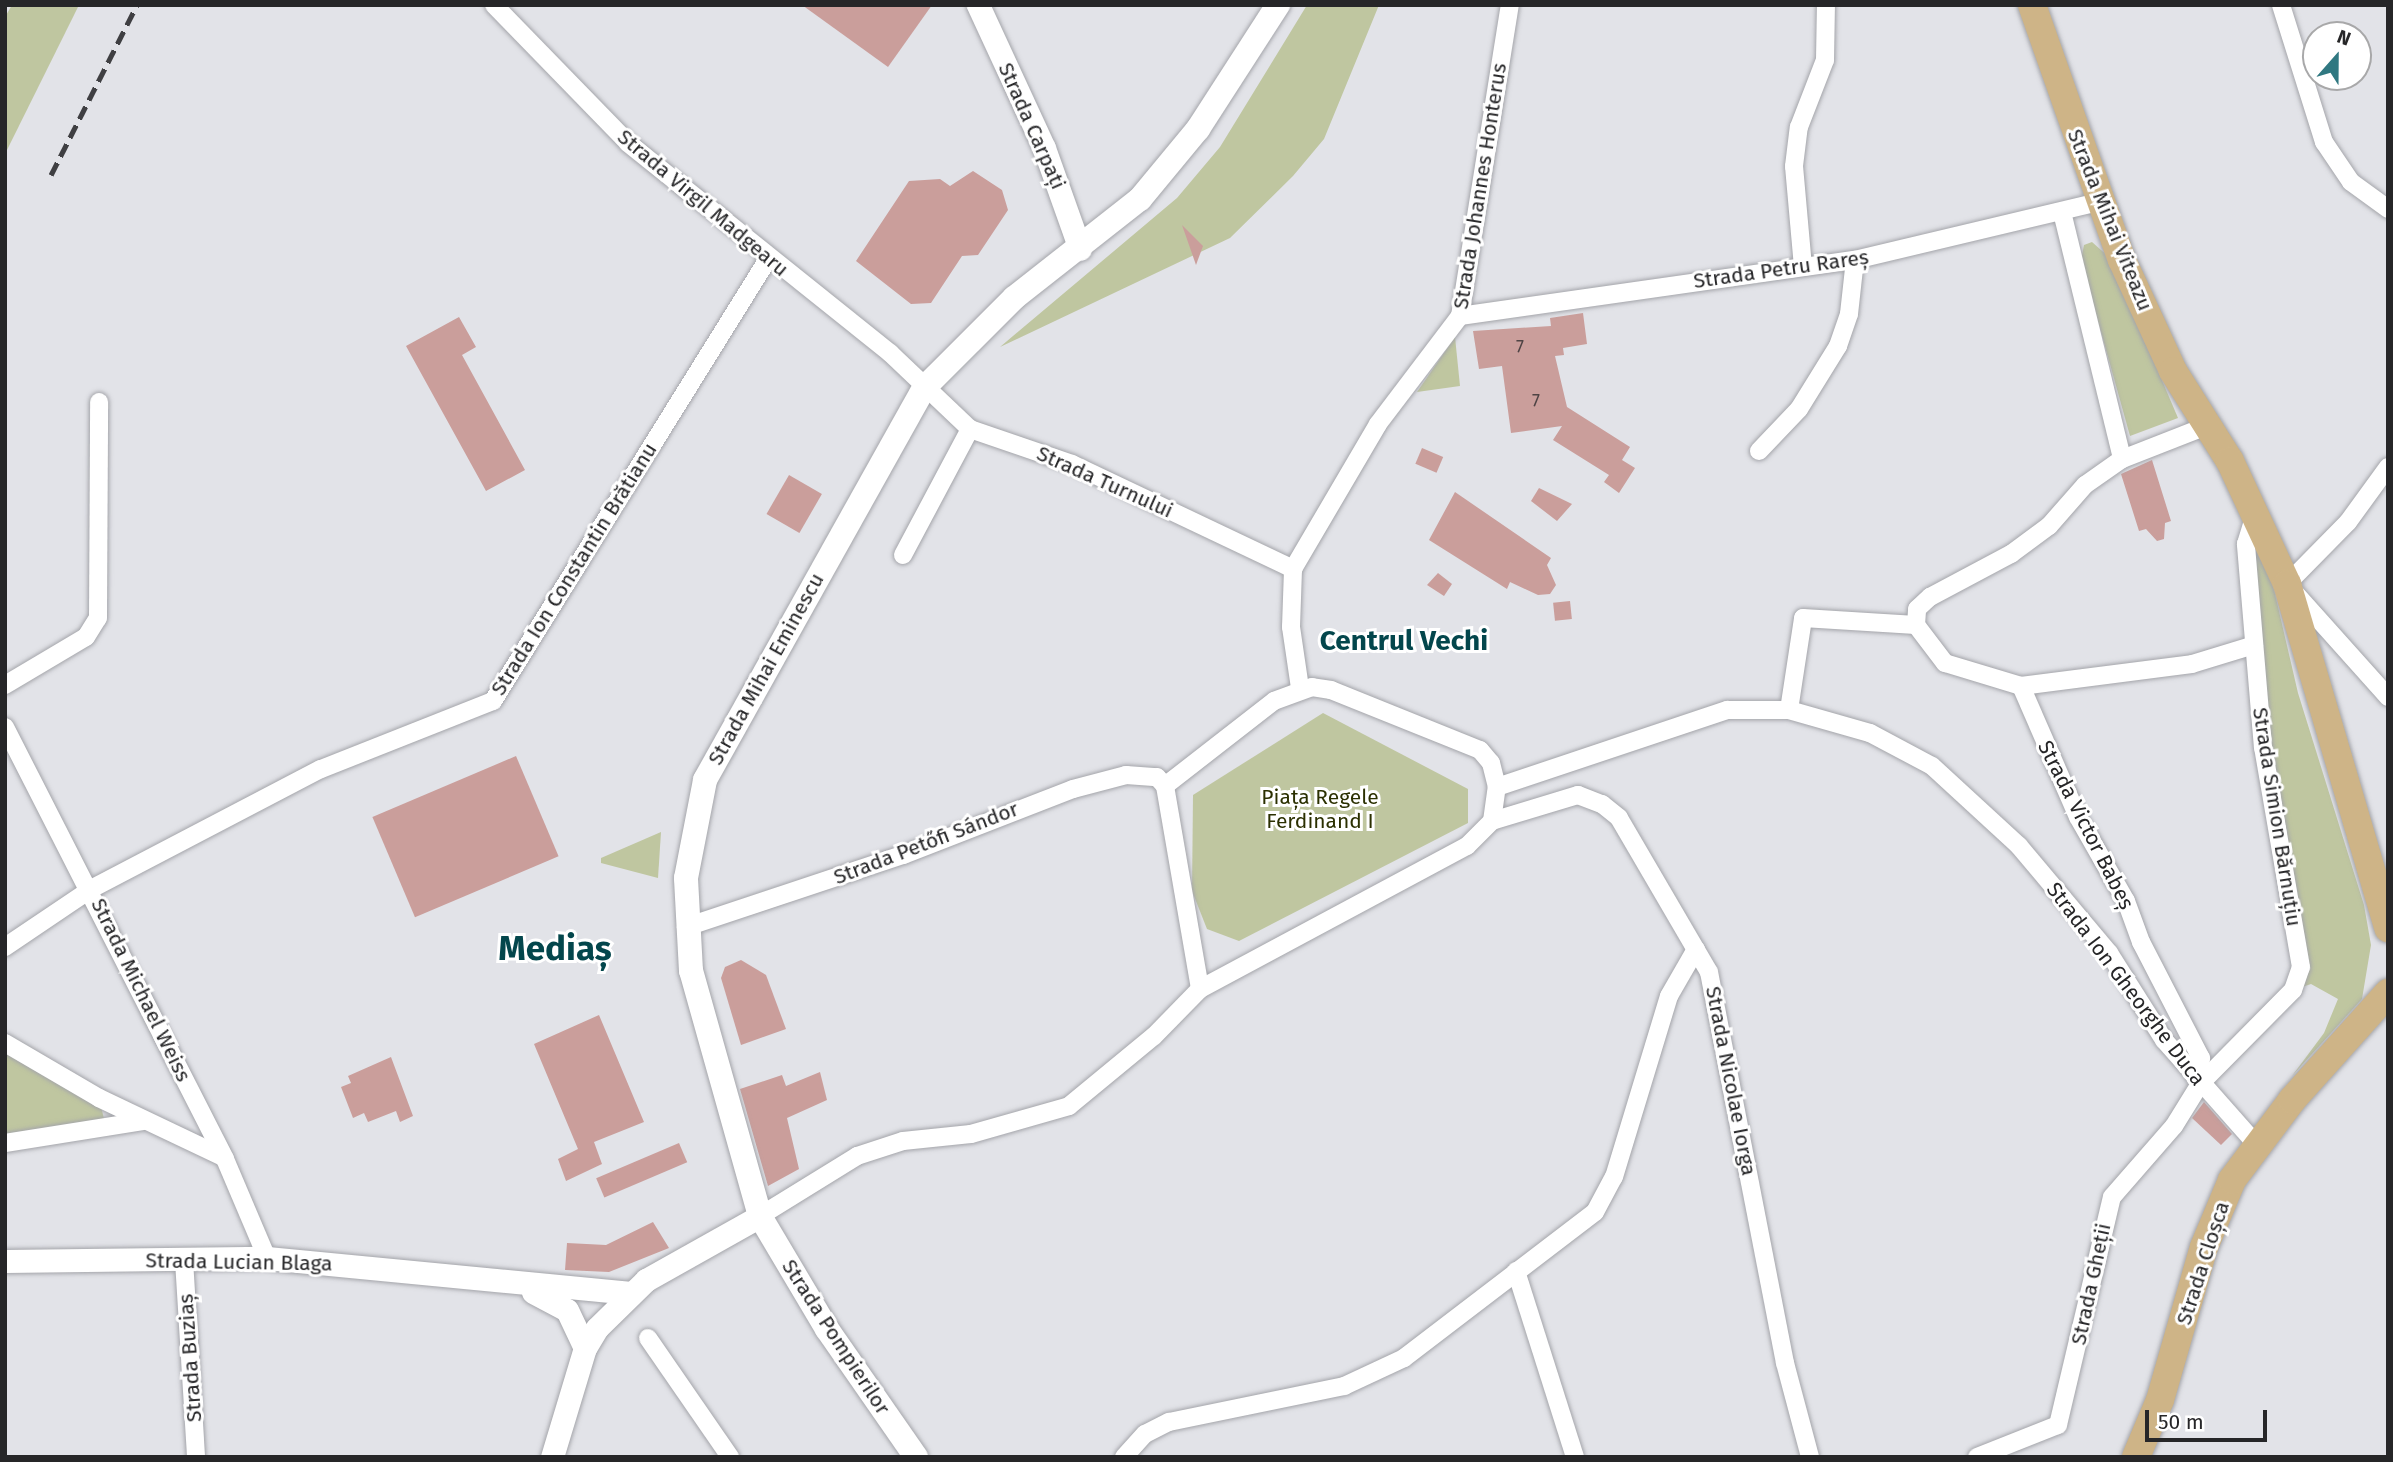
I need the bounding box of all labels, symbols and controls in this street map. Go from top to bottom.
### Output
north arrow [2302,21,2372,91]
text: N [2334,25,2354,51]
street label: Strada Carpați [993,59,1071,193]
street label: Strada Johannes Honterus [1448,61,1512,311]
street label: Strada Virgil Madgearu [612,124,794,282]
street label: Strada Mihai Viteazu [2062,126,2158,314]
street label: Strada Petru Rareș [1692,244,1870,294]
house number: 7 [1516,336,1524,358]
house number: 7 [1532,390,1540,412]
street label: Strada Ion Constantin Brătianu [486,438,662,700]
street label: Strada Turnului [1033,441,1177,523]
street label: Strada Mihai Eminescu [703,569,829,769]
district label: Centrul Vechi [1320,624,1488,658]
street label: Strada Simion Bărnuțiu [2247,706,2307,928]
street label: Strada Victor Babeș [2033,736,2139,914]
park label: Piața Regele Ferdinand I [1261,784,1379,834]
street label: Strada Petőfi Sándor [830,796,1022,890]
street label: Strada Ion Gheorghe Duca [2041,877,2211,1091]
street label: Strada Michael Weiss [86,894,196,1086]
district label: Mediaș [498,927,612,969]
street label: Strada Nicolae Iorga [1700,984,1762,1178]
street label: Strada Cloșca [2171,1198,2235,1328]
street label: Strada Gheții [2066,1221,2116,1347]
street label: Strada Lucian Blaga [145,1248,333,1276]
street label: Strada Pompierilor [777,1255,895,1419]
street label: Strada Buziaș [173,1293,207,1423]
scale bar [2148,1396,2270,1440]
text: 50 m [2158,1409,2204,1435]

